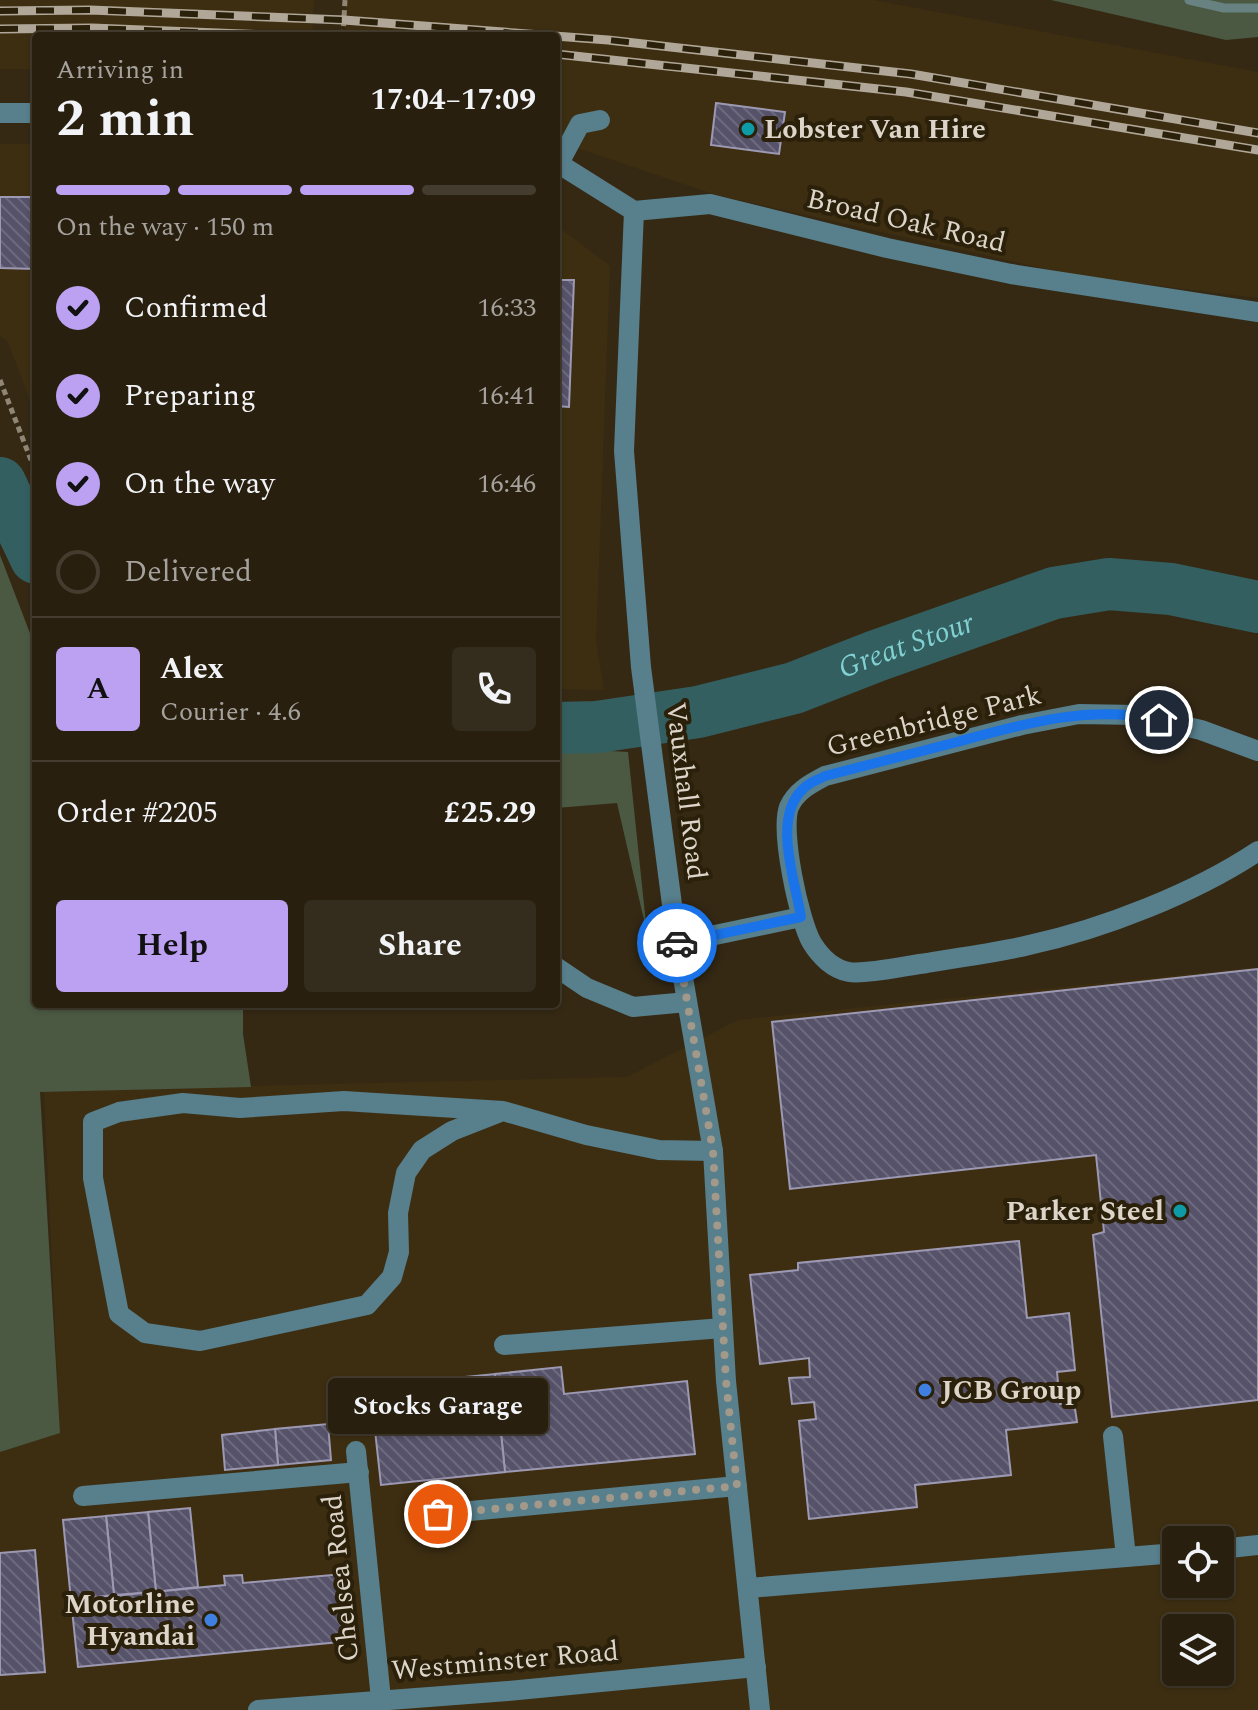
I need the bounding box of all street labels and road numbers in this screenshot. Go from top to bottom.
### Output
street label: Broad Oak Road [802,177,1010,265]
street label: Greenbridge Park [822,673,1046,769]
street label: Vauxhall Road [654,700,718,882]
street label: Chelsea Road [311,1492,371,1664]
street label: Westminster Road [390,1630,620,1692]

